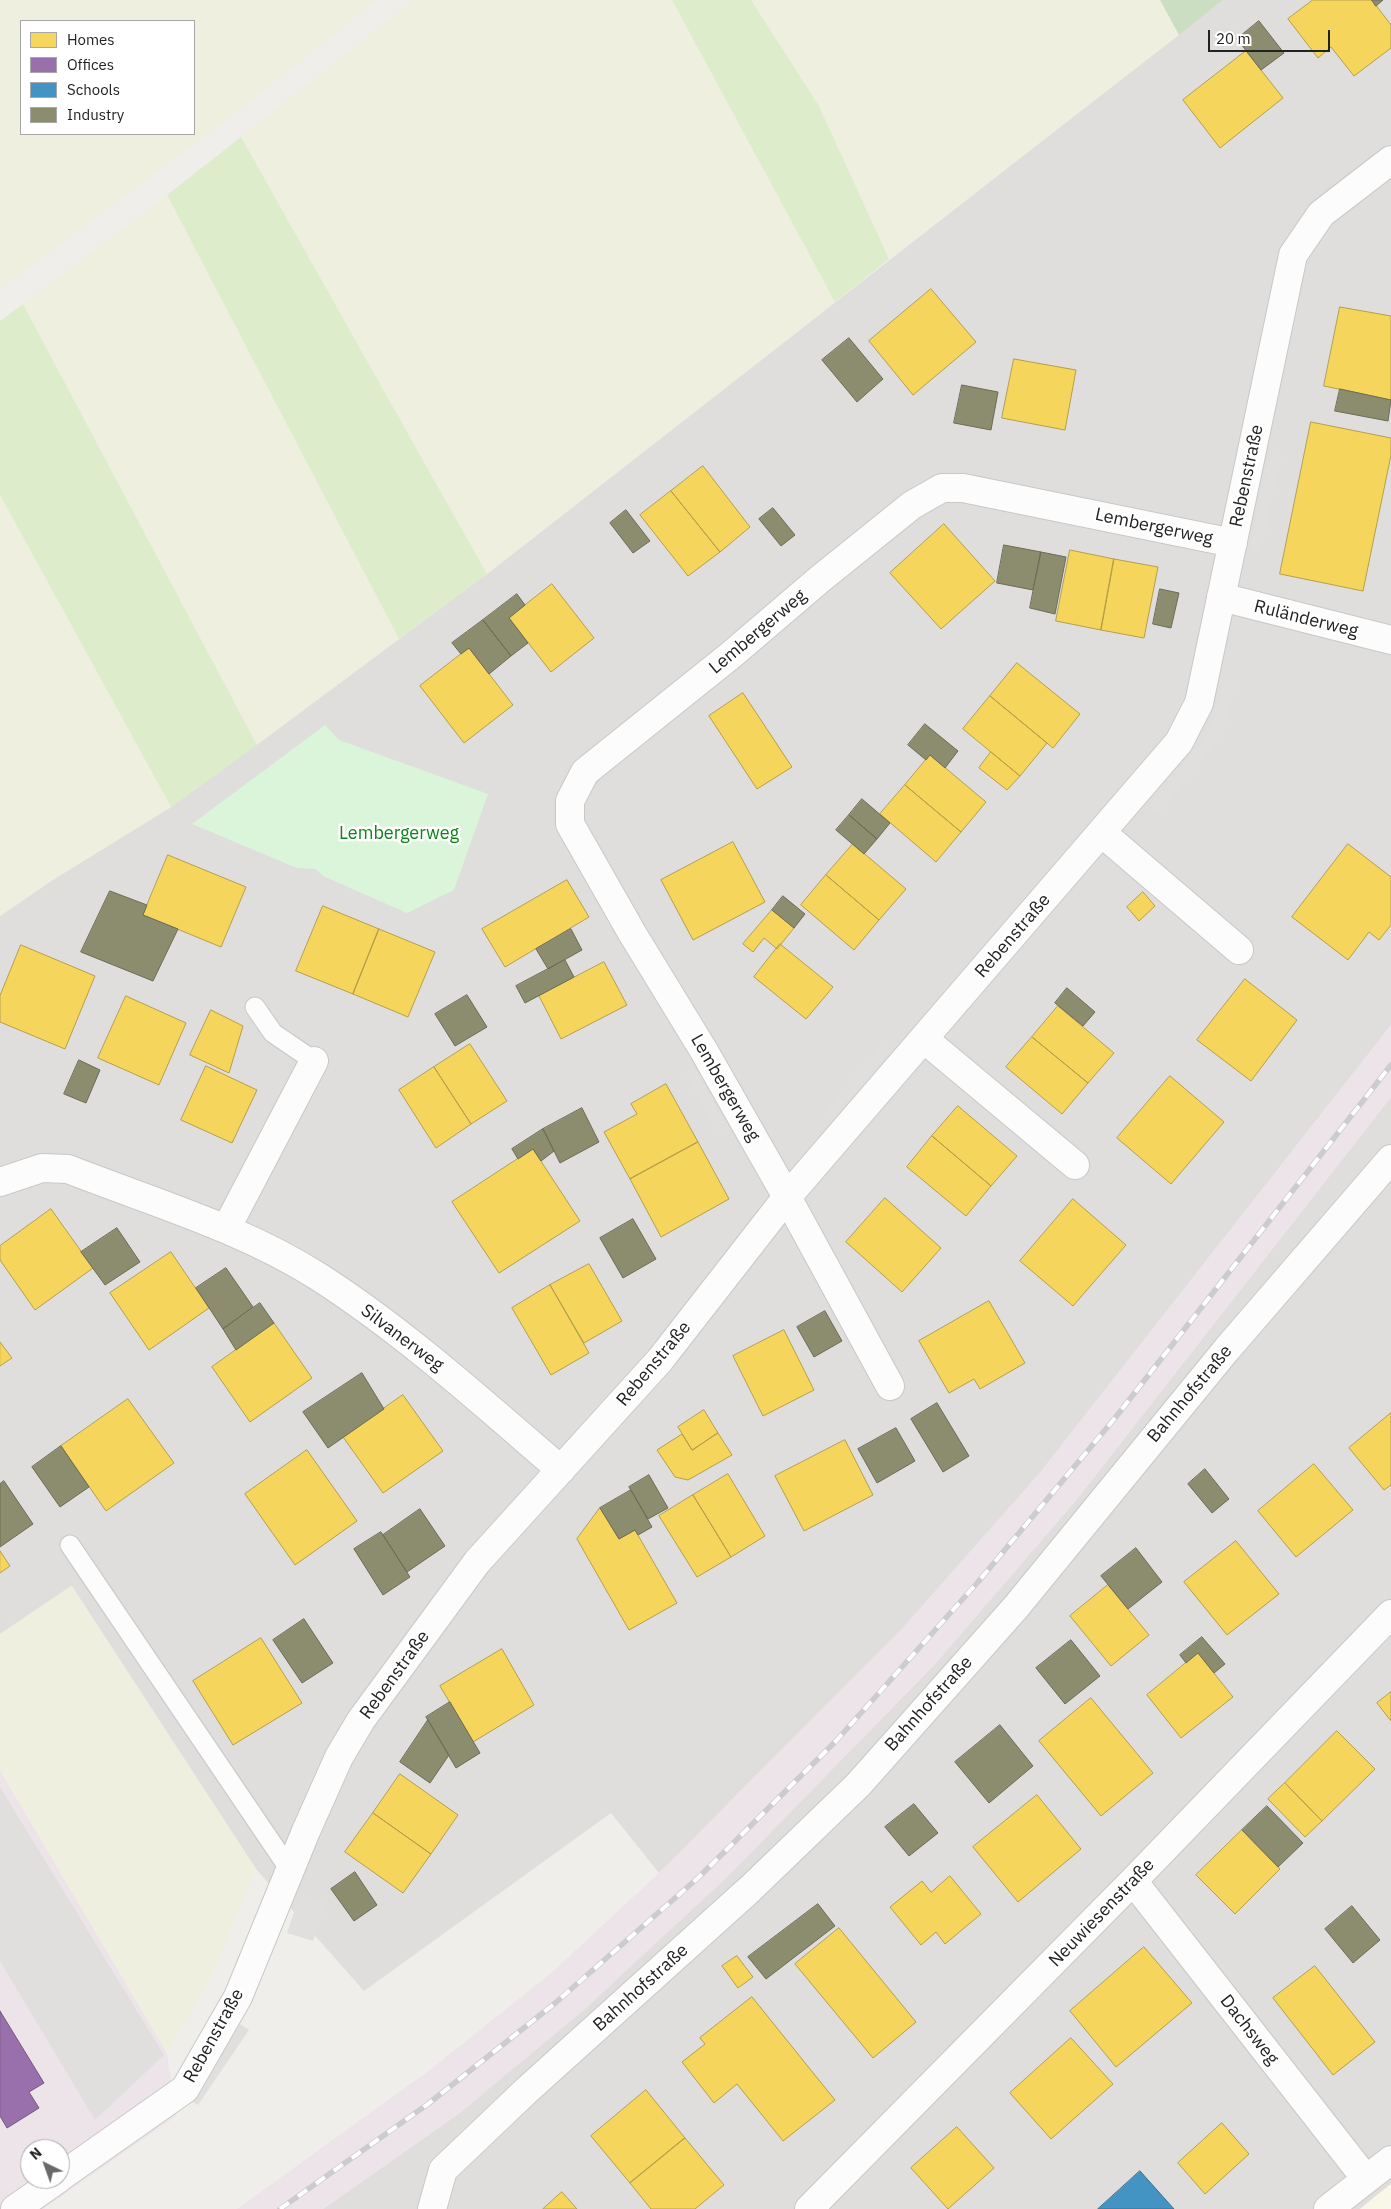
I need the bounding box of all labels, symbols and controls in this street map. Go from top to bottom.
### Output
legend [20,20,195,135]
scale bar [1211,20,1334,52]
text: 20 m [1216,29,1251,48]
text: Homes [67,30,115,49]
text: Offices [67,55,114,74]
text: Schools [67,80,120,99]
text: Industry [67,105,124,124]
street label: Rebenstraße [1226,423,1268,529]
street label: Lembergerweg [1093,504,1215,550]
street label: Lembergerweg [705,585,811,679]
street label: Ruländerweg [1252,596,1360,642]
park label: Lembergerweg [339,823,459,845]
street label: Rebenstraße [971,890,1055,982]
street label: Lembergerweg [686,1031,764,1145]
street label: Silvanerweg [356,1300,448,1376]
street label: Rebenstraße [612,1317,696,1411]
street label: Bahnhofstraße [1143,1341,1237,1447]
street label: Rebenstraße [356,1627,434,1723]
street label: Bahnhofstraße [881,1652,977,1756]
street label: Neuwiesenstraße [1045,1854,1159,1972]
street label: Bahnhofstraße [589,1940,693,2036]
street label: Rebenstraße [179,1985,249,2087]
street label: Dachsweg [1215,1991,1283,2069]
north arrow [20,2139,70,2189]
text: N [26,2144,45,2164]

